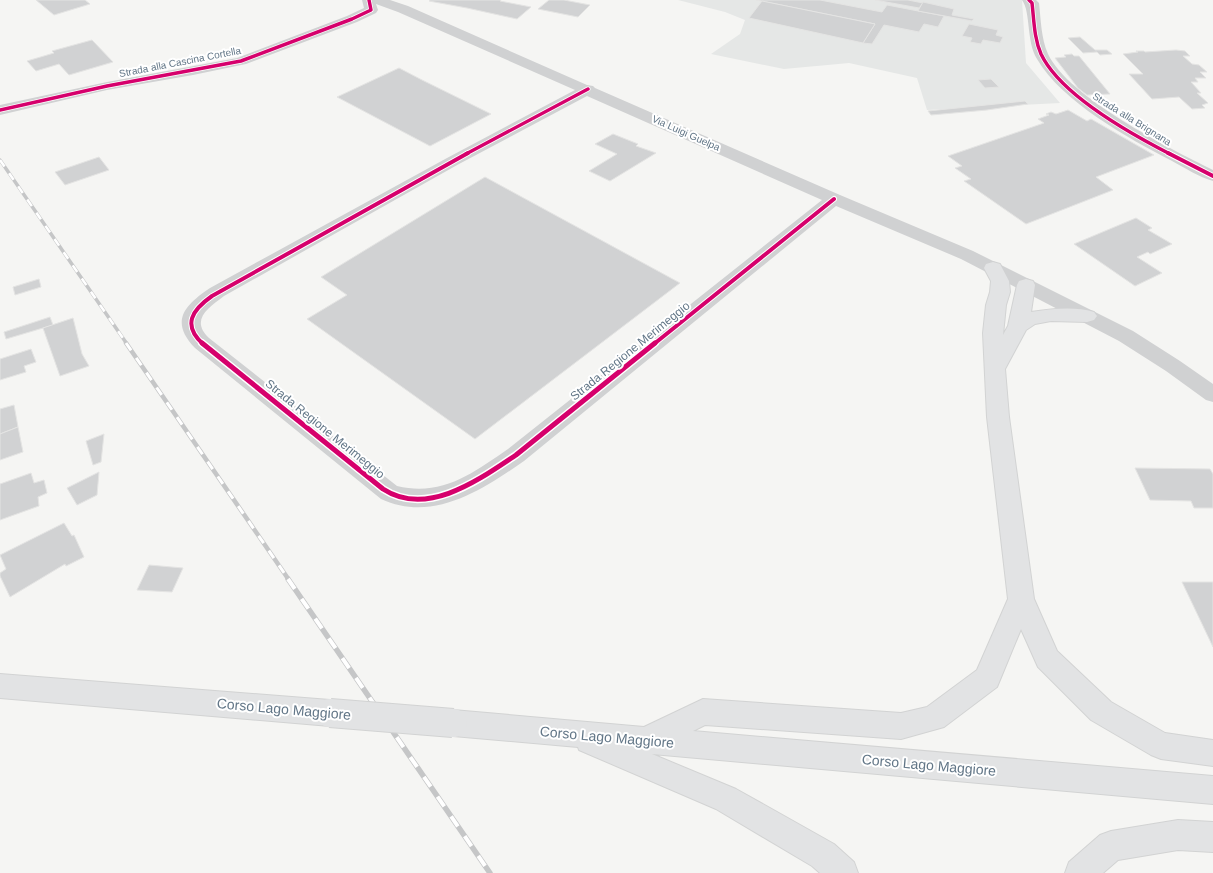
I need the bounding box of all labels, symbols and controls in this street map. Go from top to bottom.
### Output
street label: Strada alla Cascina Cortella [118,45,242,79]
street label: Strada alla Brignana [1091,90,1174,148]
street label: Via Luigi Guelpa [650,113,722,153]
street label: Strada Regione Merimeggio [568,298,693,403]
street label: Strada Regione Merimeggio [263,377,388,482]
street label: Corso Lago Maggiore [216,695,352,723]
street label: Corso Lago Maggiore [539,723,675,751]
street label: Corso Lago Maggiore [861,751,997,779]

